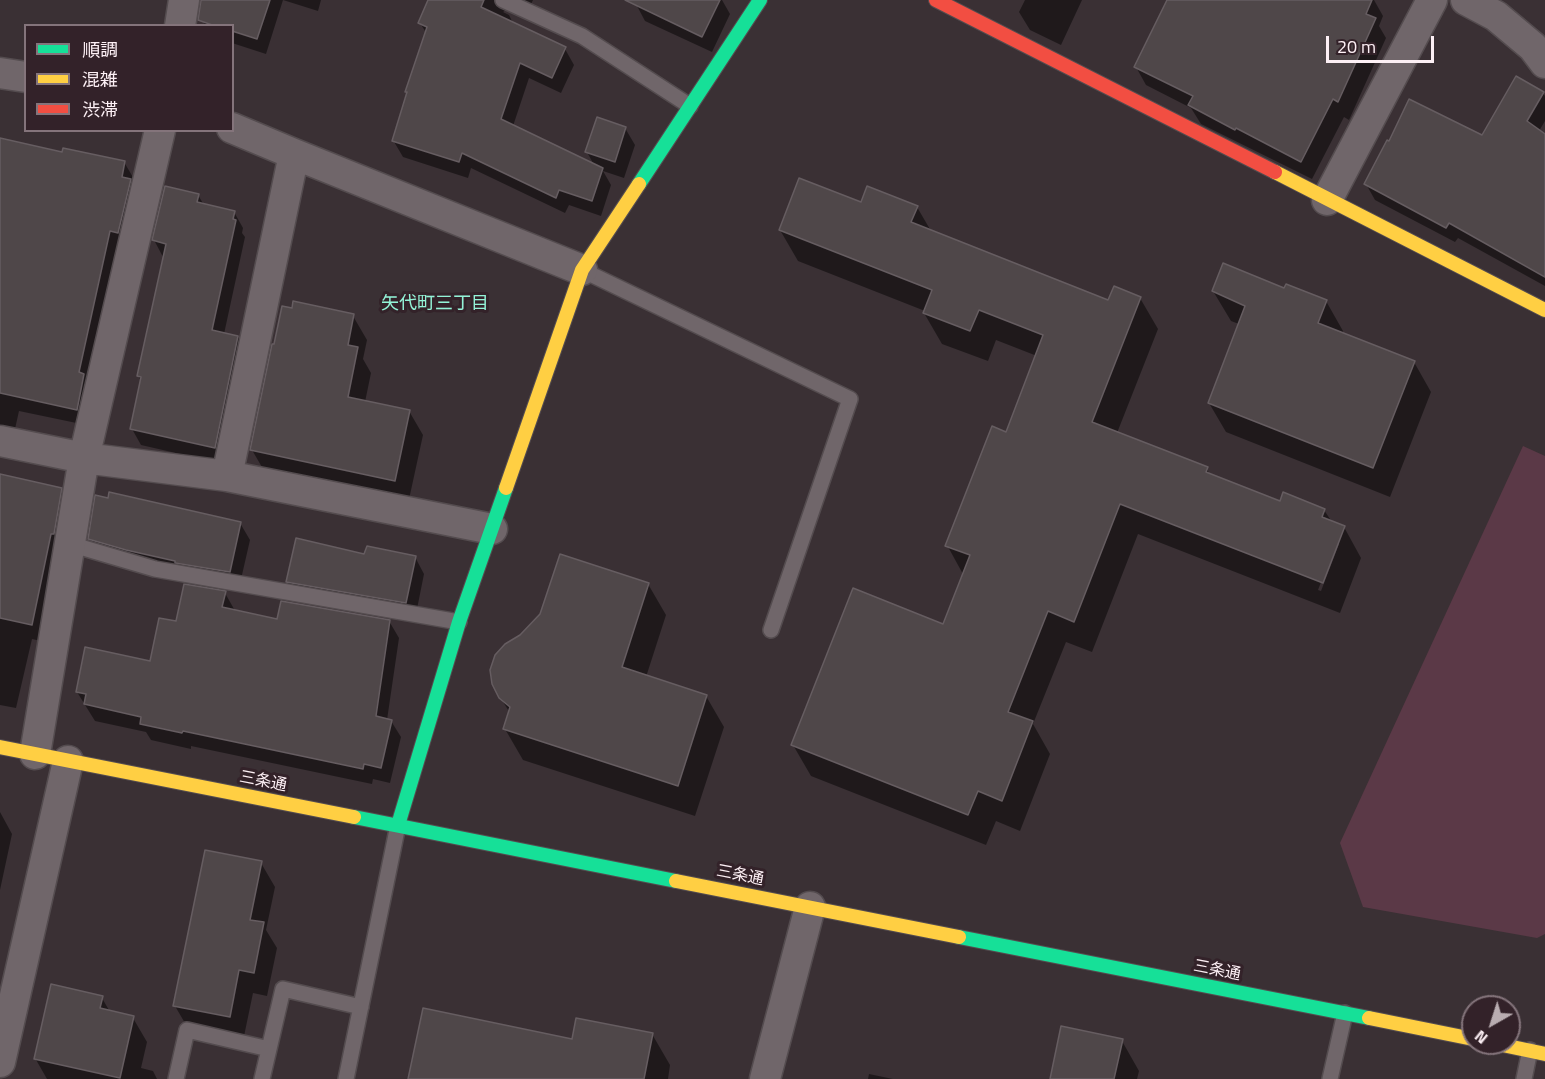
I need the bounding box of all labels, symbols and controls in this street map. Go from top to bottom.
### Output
legend [24,24,234,132]
scale bar [1329,24,1437,62]
text: 20 m [1337,33,1376,60]
text: 順調 [82,36,118,63]
text: 混雑 [82,66,118,93]
text: 渋滞 [82,96,118,123]
district label: 矢代町三丁目 [381,294,489,316]
street label: 三条通 [238,768,288,796]
street label: 三条通 [715,862,765,890]
street label: 三条通 [1192,957,1242,985]
north arrow [1461,995,1521,1055]
text: N [1469,1025,1493,1050]

